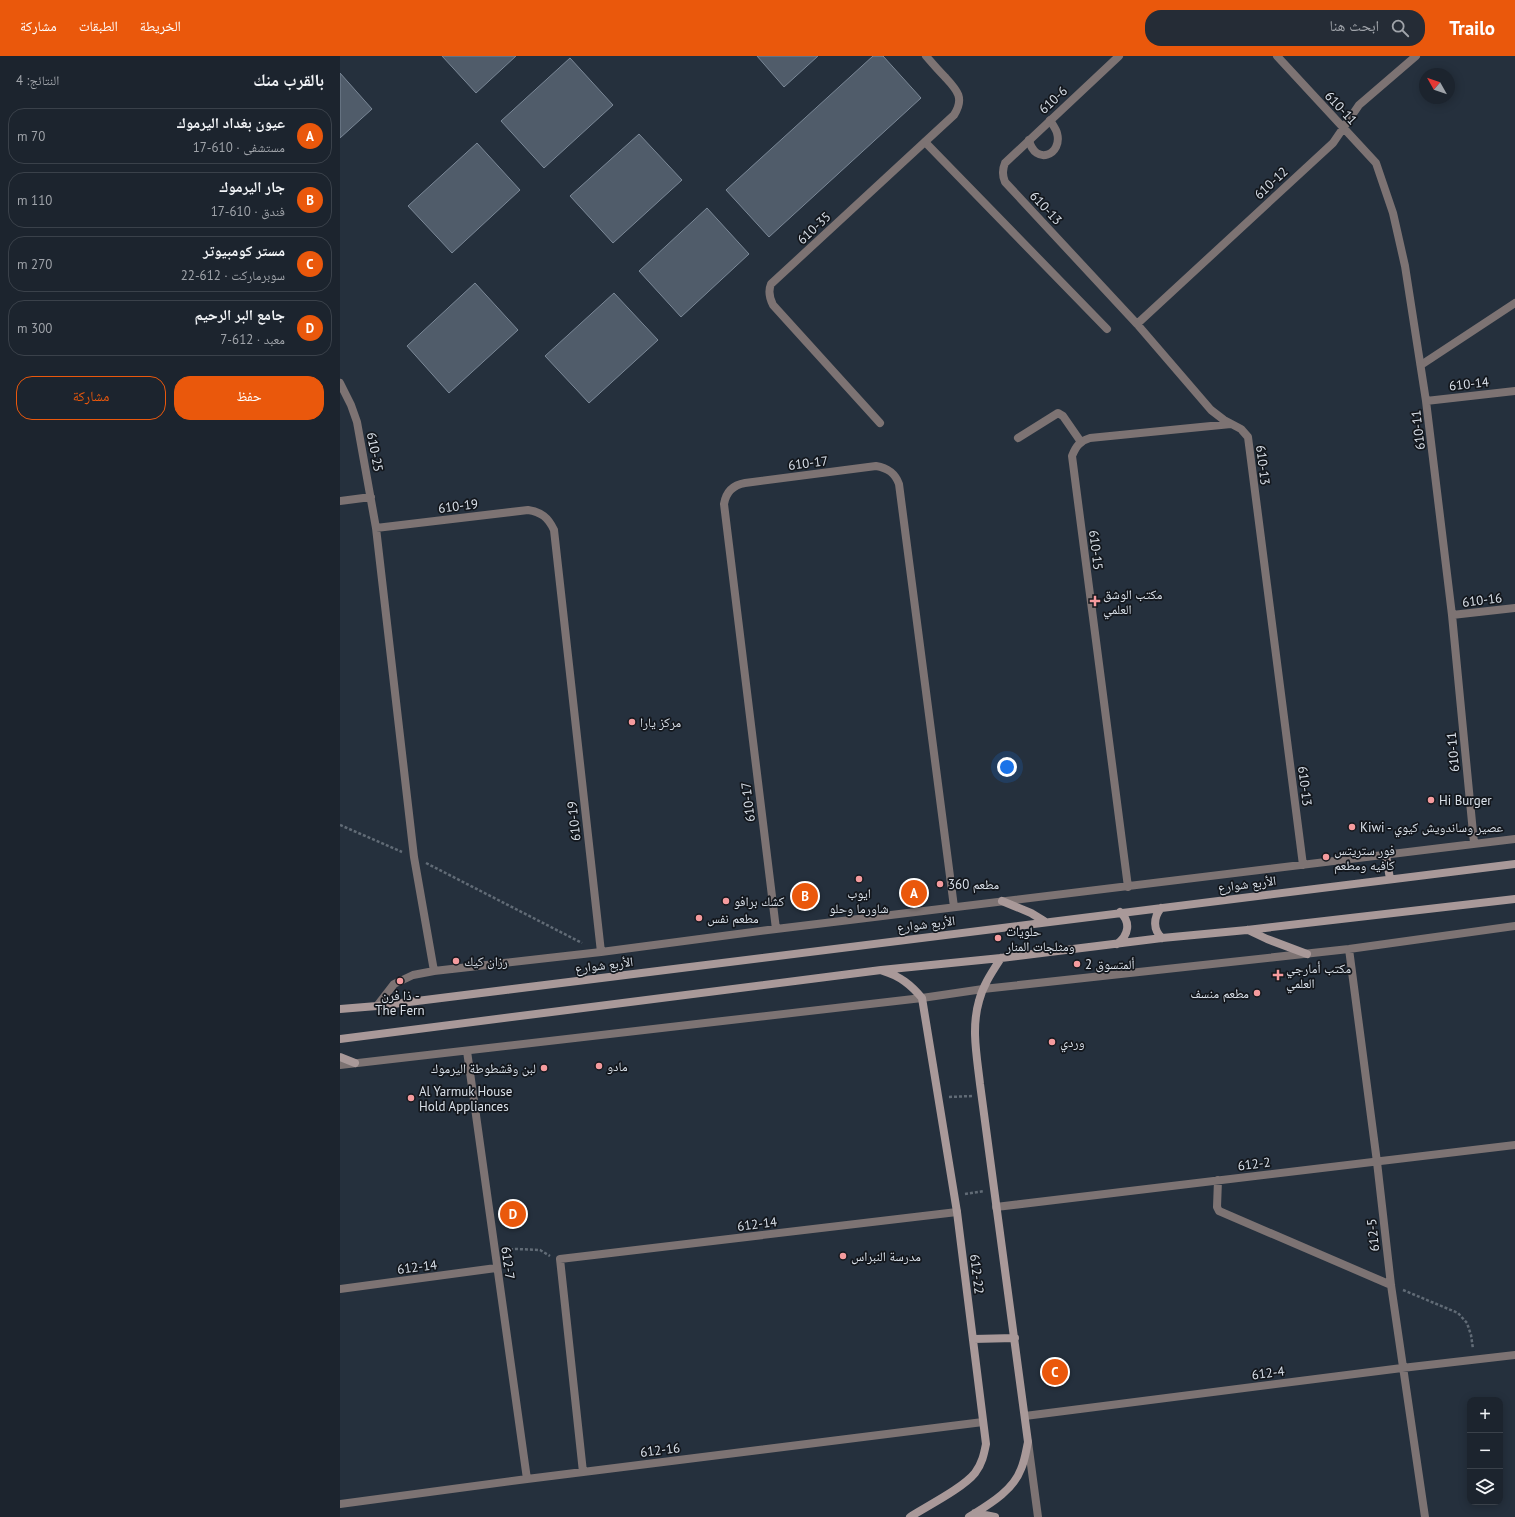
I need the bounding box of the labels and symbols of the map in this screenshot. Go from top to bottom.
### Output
north arrow [1419,68,1455,104]
street label: 610-6 [1035,83,1071,117]
street label: 610-11 [1321,88,1361,128]
street label: 610-12 [1251,163,1291,203]
street label: 610-13 [1026,188,1066,228]
street label: 610-35 [794,208,834,248]
street label: 610-14 [1448,373,1490,395]
street label: 610-11 [1407,409,1429,451]
street label: 610-25 [363,431,387,473]
street label: 610-13 [1252,444,1274,486]
street label: 610-17 [787,452,829,474]
street label: 610-19 [437,495,479,517]
street label: 610-15 [1085,529,1107,571]
place label: مكتب الوشق العلمي [1103,586,1163,620]
street label: 610-16 [1461,589,1503,611]
marker: مكتب الوشق العلمي [1090,596,1100,606]
place label: مركز يارا [640,714,681,731]
marker: مركز يارا [627,717,637,727]
street label: 610-11 [1443,731,1463,773]
your location [997,757,1017,777]
street label: 610-13 [1294,765,1316,807]
street label: 610-17 [737,781,759,823]
place label: Hi Burger [1439,792,1492,809]
marker: Hi Burger [1426,795,1436,805]
street label: 610-19 [563,800,585,842]
place label: Kiwi - عصير وساندويش كيوي [1360,819,1504,838]
marker: Kiwi - عصير وساندويش كيوي [1347,822,1357,832]
place label: فور ستريتس كافيه ومطعم [1334,842,1395,874]
marker: فور ستريتس كافيه ومطعم [1321,852,1331,862]
street label: الأربع شوارع [1217,872,1277,897]
marker: ايوب شاورما وحلو [854,874,864,884]
place label: مطعم 360 [948,876,999,893]
pin: A [901,878,927,908]
marker: مطعم 360 [935,879,945,889]
pin: B [792,881,818,911]
place label: ايوب شاورما وحلو [829,885,889,917]
place label: كشك برافو [734,893,785,910]
marker: كشك برافو [721,896,731,906]
place label: مطعم نفس [707,910,759,927]
street label: الأربع شوارع [896,912,956,937]
marker: مطعم نفس [694,913,704,923]
place label: حلويات ومثلجات المنار [1005,923,1075,955]
marker: حلويات ومثلجات المنار [993,933,1003,943]
place label: رزان كيك [464,953,508,970]
street label: الأربع شوارع [574,953,634,978]
marker: رزان كيك [451,956,461,966]
place label: ألمتسوق 2 [1085,956,1135,973]
marker: ألمتسوق 2 [1072,959,1082,969]
place label: مكتب أمارجي العلمي [1286,960,1351,994]
marker: مكتب أمارجي العلمي [1273,970,1283,980]
marker: ذا فرن - The Fern [395,976,405,986]
place label: مطعم منسف [1190,985,1249,1002]
place label: ذا فرن - The Fern [375,987,425,1019]
marker: مطعم منسف [1252,988,1262,998]
place label: وردي [1060,1034,1085,1053]
marker: وردي [1047,1037,1057,1047]
place label: مادو [607,1058,628,1075]
place label: لبن وقشطوطة اليرموك [431,1060,536,1077]
marker: مادو [594,1061,604,1071]
marker: لبن وقشطوطة اليرموك [539,1063,549,1073]
place label: Al Yarmuk House Hold Appliances [419,1083,512,1115]
marker: Al Yarmuk House Hold Appliances [406,1093,416,1103]
street label: 612-2 [1237,1154,1271,1174]
pin: D [500,1199,526,1229]
street label: 612-14 [736,1213,778,1235]
street label: 612-5 [1363,1218,1383,1252]
street label: 612-7 [497,1245,519,1281]
place label: مدرسة النبراس [851,1248,921,1265]
marker: مدرسة النبراس [838,1251,848,1261]
street label: 612-22 [966,1253,988,1295]
street label: 612-14 [396,1256,438,1278]
pin: C [1042,1357,1068,1387]
street label: 612-4 [1251,1363,1285,1383]
street label: 612-16 [639,1439,681,1461]

